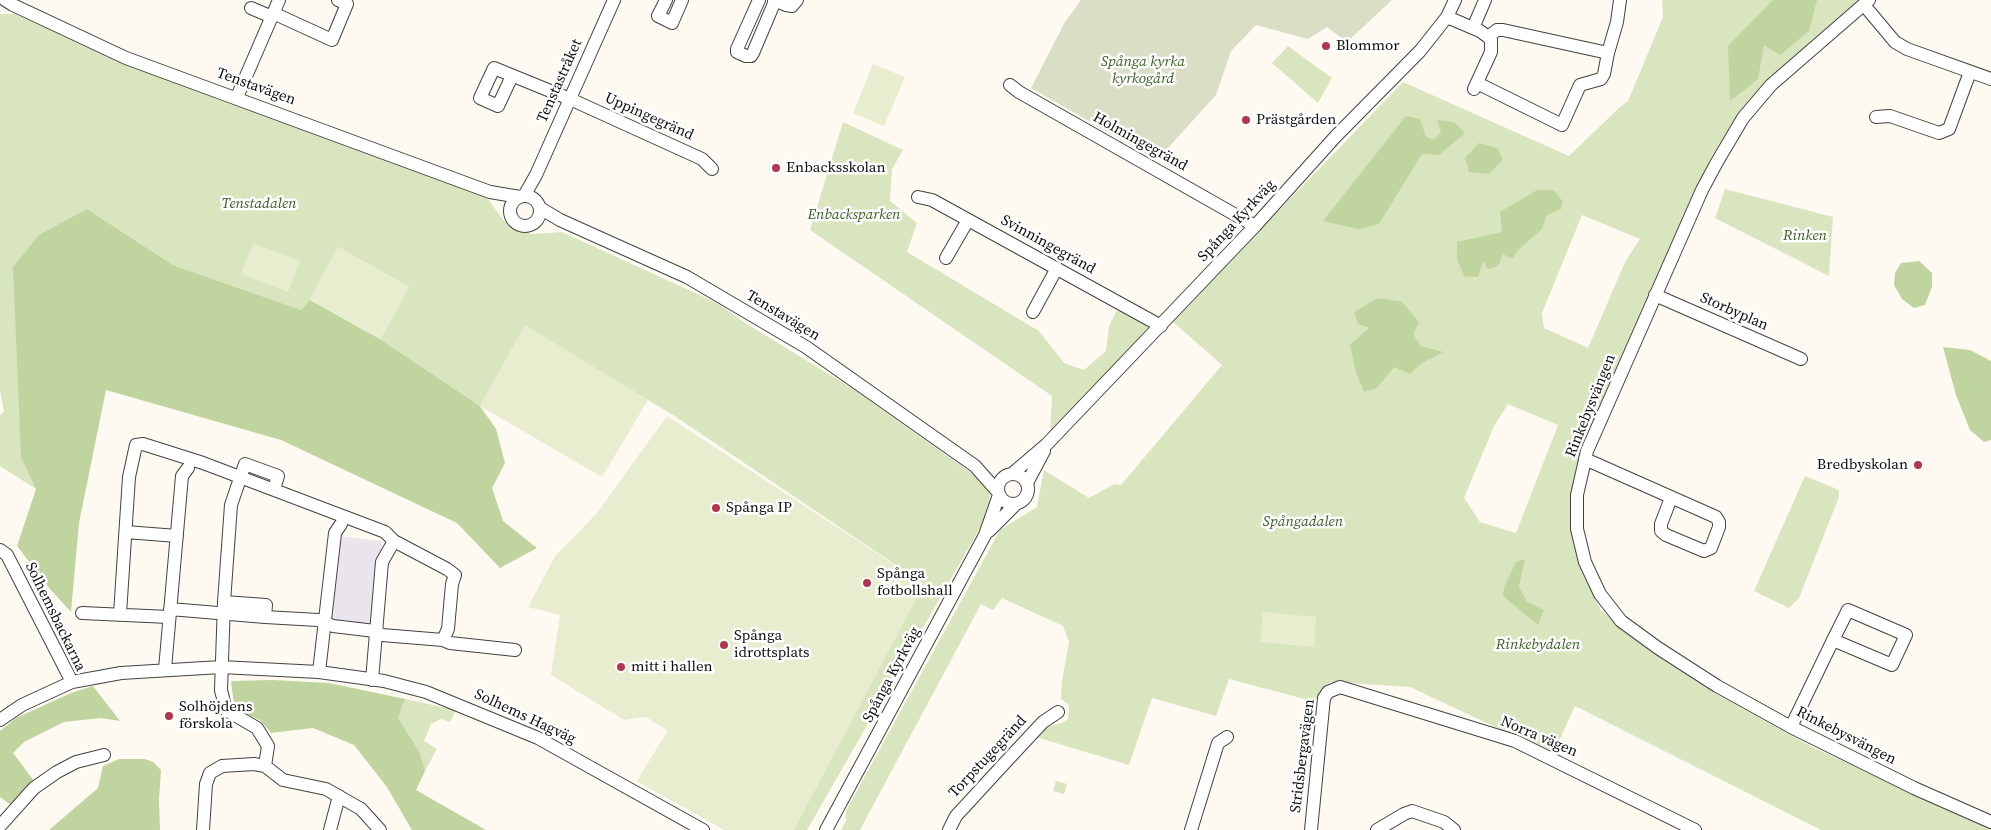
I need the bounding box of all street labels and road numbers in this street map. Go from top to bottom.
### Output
street label: Tenstastråket [534,37,586,125]
street label: Tenstavägen [214,64,298,110]
street label: Uppingegränd [602,89,696,145]
street label: Holmingegränd [1089,109,1191,175]
street label: Spånga Kyrkväg [1194,176,1280,266]
street label: Svinningegränd [997,212,1099,278]
street label: Tenstavägen [743,287,823,345]
street label: Storbyplan [1697,289,1771,335]
street label: Rinkebysvängen [1562,352,1620,460]
street label: Solhemsbackarna [21,560,89,674]
street label: Spånga Kyrkväg [859,624,925,726]
street label: Solhems Hagväg [471,686,579,748]
street label: Stridsbergavägen [1287,698,1319,814]
street label: Rinkebysvängen [1793,703,1899,769]
street label: Torpstugegränd [945,712,1031,802]
street label: Norra vägen [1498,713,1580,761]

